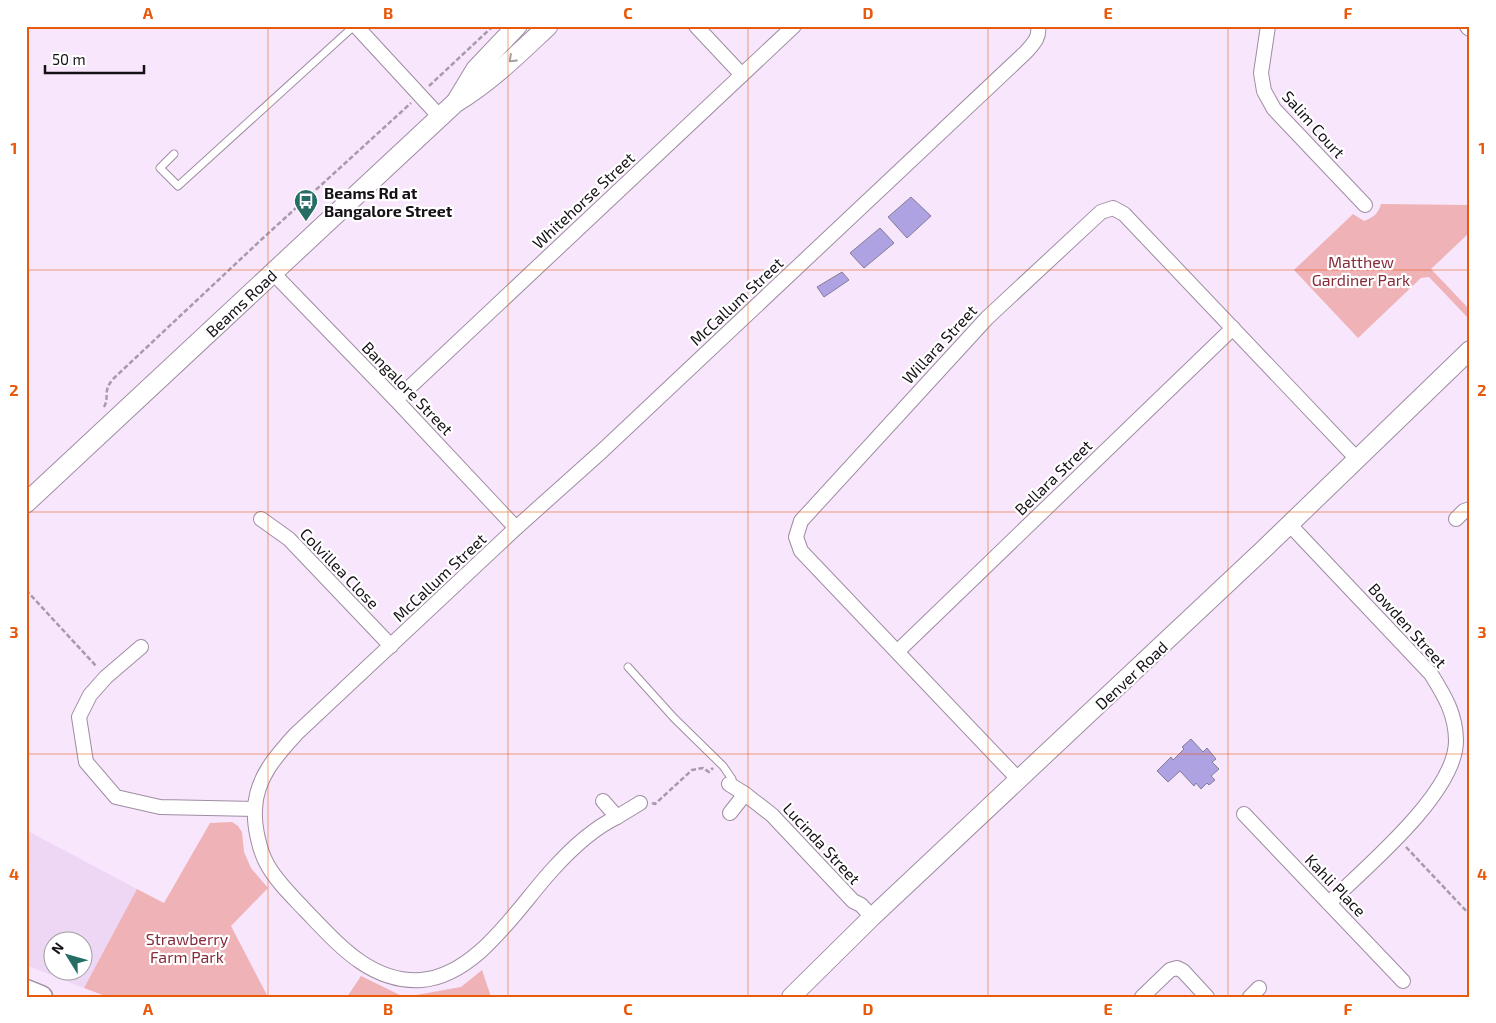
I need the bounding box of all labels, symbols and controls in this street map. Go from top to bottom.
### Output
text: A [143,3,154,22]
text: B [383,3,393,22]
text: C [623,3,633,22]
text: D [863,3,874,22]
text: E [1103,3,1113,22]
text: F [1344,3,1353,22]
scale bar [45,42,144,74]
text: 50 m [52,50,86,68]
one-way arrow [509,54,518,63]
street label: Salim Court [1279,86,1349,162]
text: 1 [11,138,17,157]
text: 1 [1479,138,1485,157]
street label: Whitehorse Street [528,148,638,252]
place label: Beams Rd at Bangalore Street [324,183,453,220]
bus stop icon: Beams Rd at Bangalore Street [293,188,319,222]
park label: Matthew Gardiner Park [1312,252,1410,289]
street label: McCallum Street [685,253,787,349]
street label: Beams Road [202,265,280,341]
street label: Willara Street [898,301,980,387]
street label: Bangalore Street [359,337,457,439]
text: 2 [9,380,19,399]
text: 2 [1477,380,1487,399]
street label: Bellara Street [1010,435,1096,519]
street label: Colvillea Close [297,524,383,612]
street label: McCallum Street [388,529,490,625]
street label: Bowden Street [1365,579,1451,671]
text: 3 [9,622,19,641]
text: 3 [1477,622,1487,641]
street label: Denver Road [1091,637,1171,713]
street label: Lucinda Street [779,798,865,888]
street label: Kahli Place [1302,850,1370,920]
text: 4 [9,864,19,883]
text: 4 [1477,864,1487,883]
park label: Strawberry Farm Park [146,929,229,966]
north arrow [42,930,92,980]
text: N [47,939,67,957]
text: A [143,999,154,1018]
text: B [383,999,393,1018]
text: C [623,999,633,1018]
text: D [863,999,874,1018]
text: E [1103,999,1113,1018]
text: F [1344,999,1353,1018]

